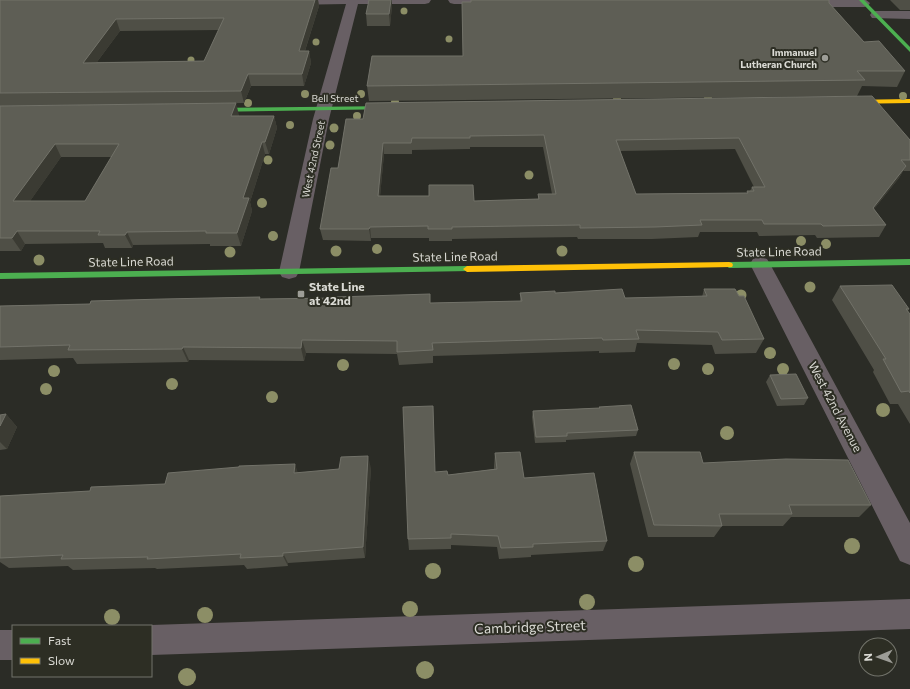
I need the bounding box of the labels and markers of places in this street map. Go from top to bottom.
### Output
place label: Immanuel Lutheran Church [740,46,817,70]
marker: Immanuel Lutheran Church [820,53,830,63]
place label: State Line at 42nd [309,279,365,307]
marker: State Line at 42nd [296,289,306,299]

